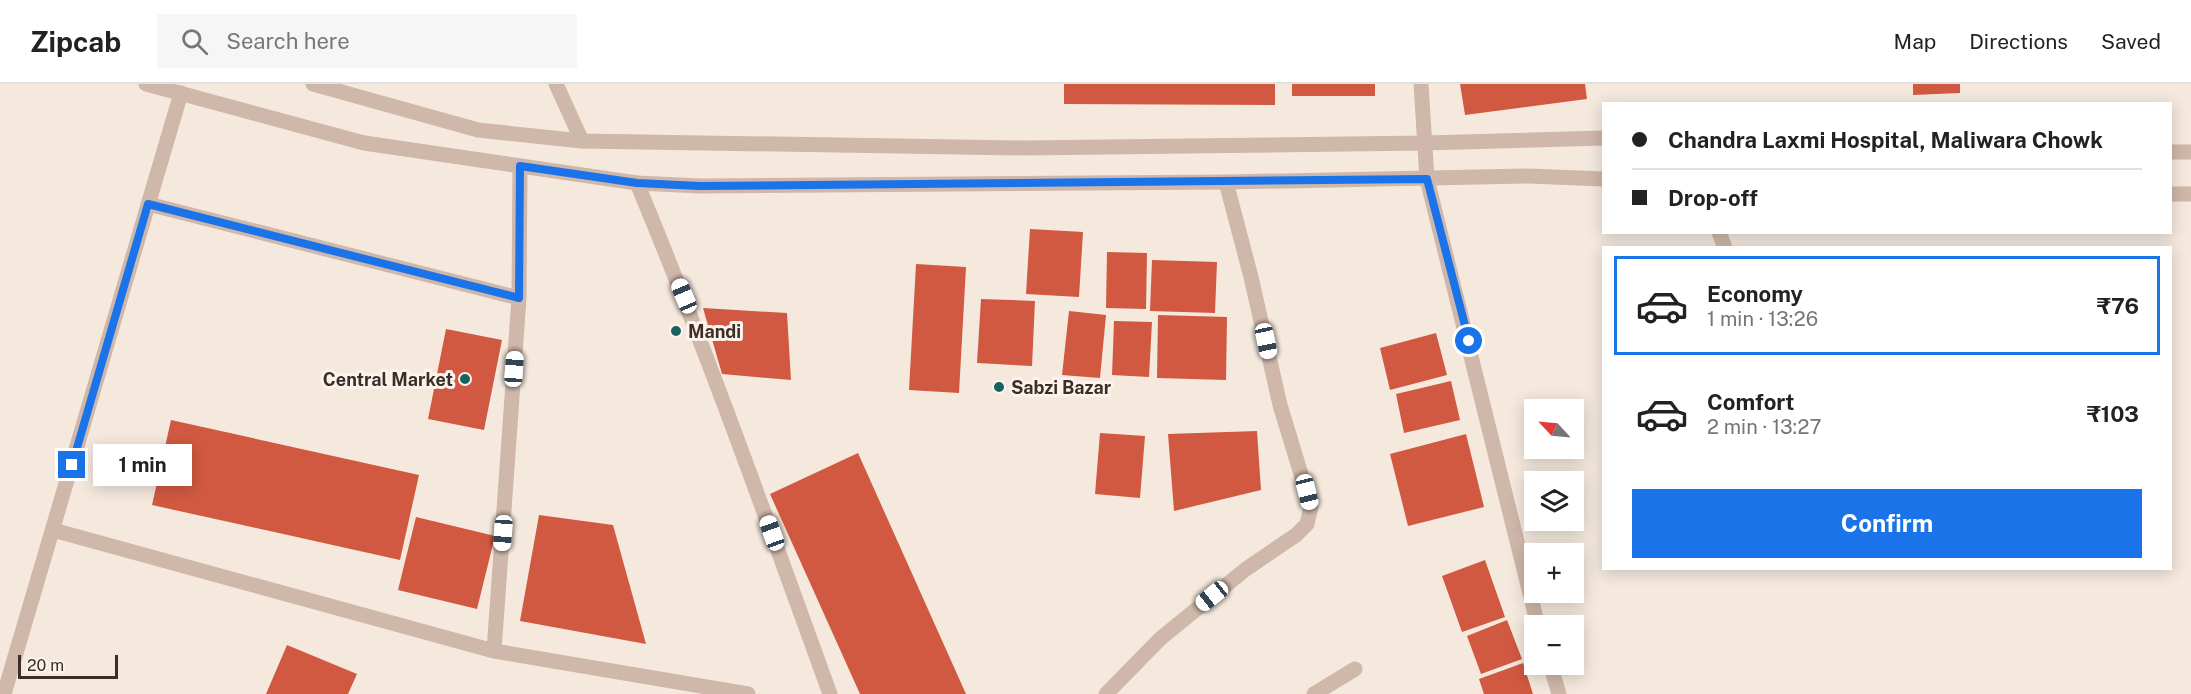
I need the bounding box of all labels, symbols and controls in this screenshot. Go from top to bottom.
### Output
search box [157,14,577,68]
text: Zipcab [30,25,121,58]
icon: search [178,25,211,58]
text: Search here [226,28,350,54]
text: Map [1894,29,1936,54]
text: Directions [1969,29,2068,54]
text: Saved [2101,29,2161,54]
text: Chandra Laxmi Hospital, Maliwara Chowk [1668,127,2103,153]
text: Drop-off [1668,185,1758,211]
car [669,276,699,316]
icon: car [1635,279,1689,333]
text: Economy [1707,281,1803,307]
text: ₹76 [2097,293,2139,319]
text: 1 min · 13:26 [1707,307,1818,331]
place label: Mandi [688,321,741,342]
car [1253,322,1279,360]
marker: Mandi [669,324,683,338]
route start [1455,327,1482,354]
car [504,350,524,388]
place label: Central Market [323,369,453,390]
marker: Central Market [458,372,472,386]
place label: Sabzi Bazar [1011,377,1112,398]
marker: Sabzi Bazar [992,380,1006,394]
icon: car [1635,387,1689,441]
text: Comfort [1707,389,1794,415]
north arrow [1524,399,1584,459]
map controls [1524,399,1584,675]
text: ₹103 [2087,401,2139,427]
text: 2 min · 13:27 [1707,415,1821,439]
callout: 1 min [93,444,192,486]
route end [58,451,85,478]
text: 1 min [118,453,167,477]
button: layers [1524,471,1584,531]
car [1294,472,1320,512]
button: Confirm [1632,489,2142,558]
car [757,513,787,553]
car [493,514,513,552]
button: + [1524,543,1584,603]
car [1192,578,1232,614]
button: − [1524,615,1584,675]
scale bar [18,652,118,680]
text: 20 m [27,656,64,675]

